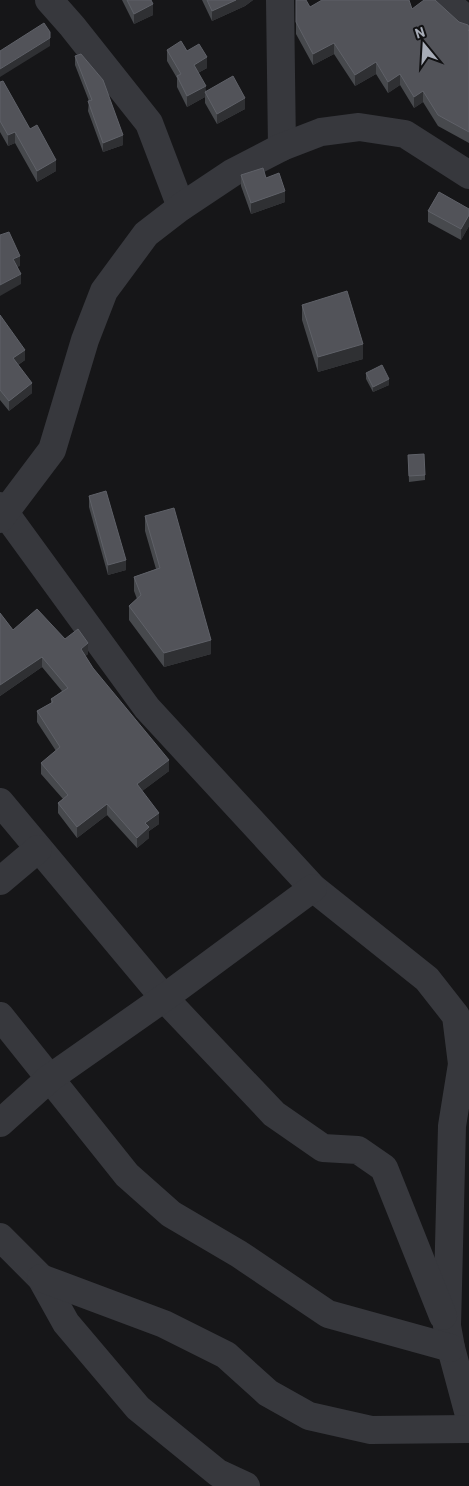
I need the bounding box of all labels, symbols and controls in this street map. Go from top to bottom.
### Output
north arrow [399,20,449,70]
text: N [413,23,427,42]

